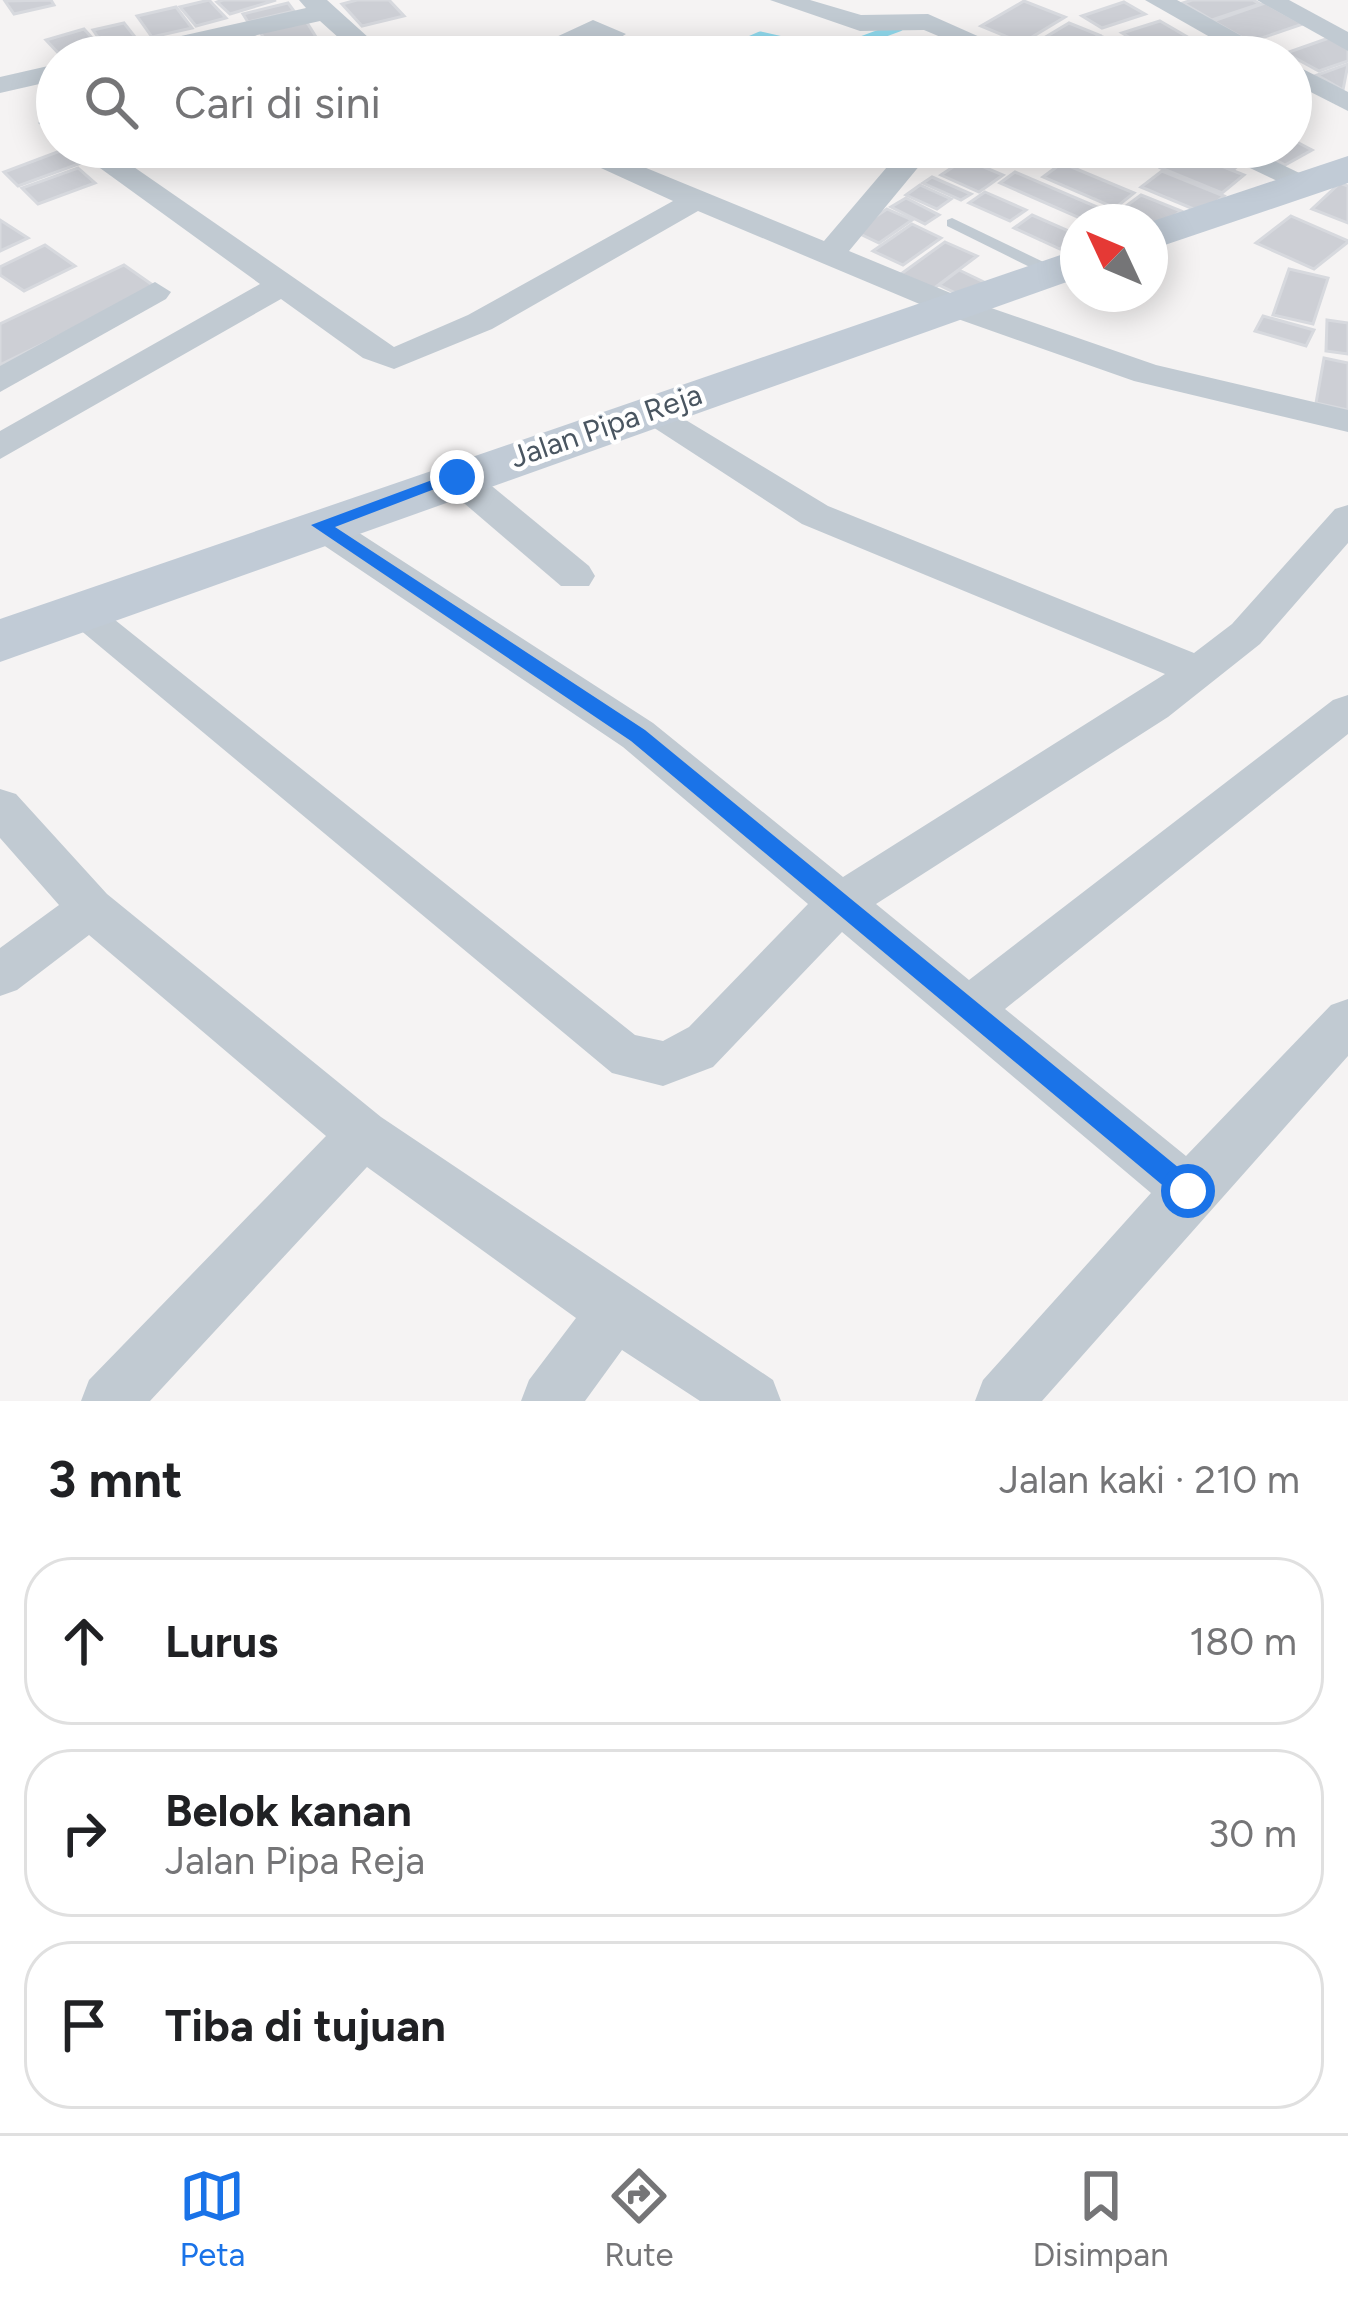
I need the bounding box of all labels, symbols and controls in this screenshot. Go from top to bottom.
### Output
search box [36,36,1312,168]
icon: search [78,69,144,135]
text: Cari di sini [174,75,381,129]
north arrow [1060,204,1168,312]
street label: Jalan Pipa Reja [505,375,706,476]
route end [430,450,484,504]
route start [1161,1164,1215,1218]
text: 3 mnt [48,1449,182,1510]
text: Jalan kaki · 210 m [999,1456,1300,1503]
icon: ahead [51,1608,117,1674]
text: Lurus [165,1614,278,1668]
text: 180 m [1189,1618,1297,1665]
text: Belok kanan [165,1783,412,1837]
icon: right [51,1800,117,1866]
text: 30 m [1208,1810,1297,1857]
text: Jalan Pipa Reja [165,1837,425,1884]
icon: arrive [51,1992,117,2058]
text: Tiba di tujuan [165,1998,446,2052]
tab: Peta [179,2163,245,2274]
tab: Rute [604,2163,674,2274]
tab: Disimpan [1032,2163,1169,2274]

